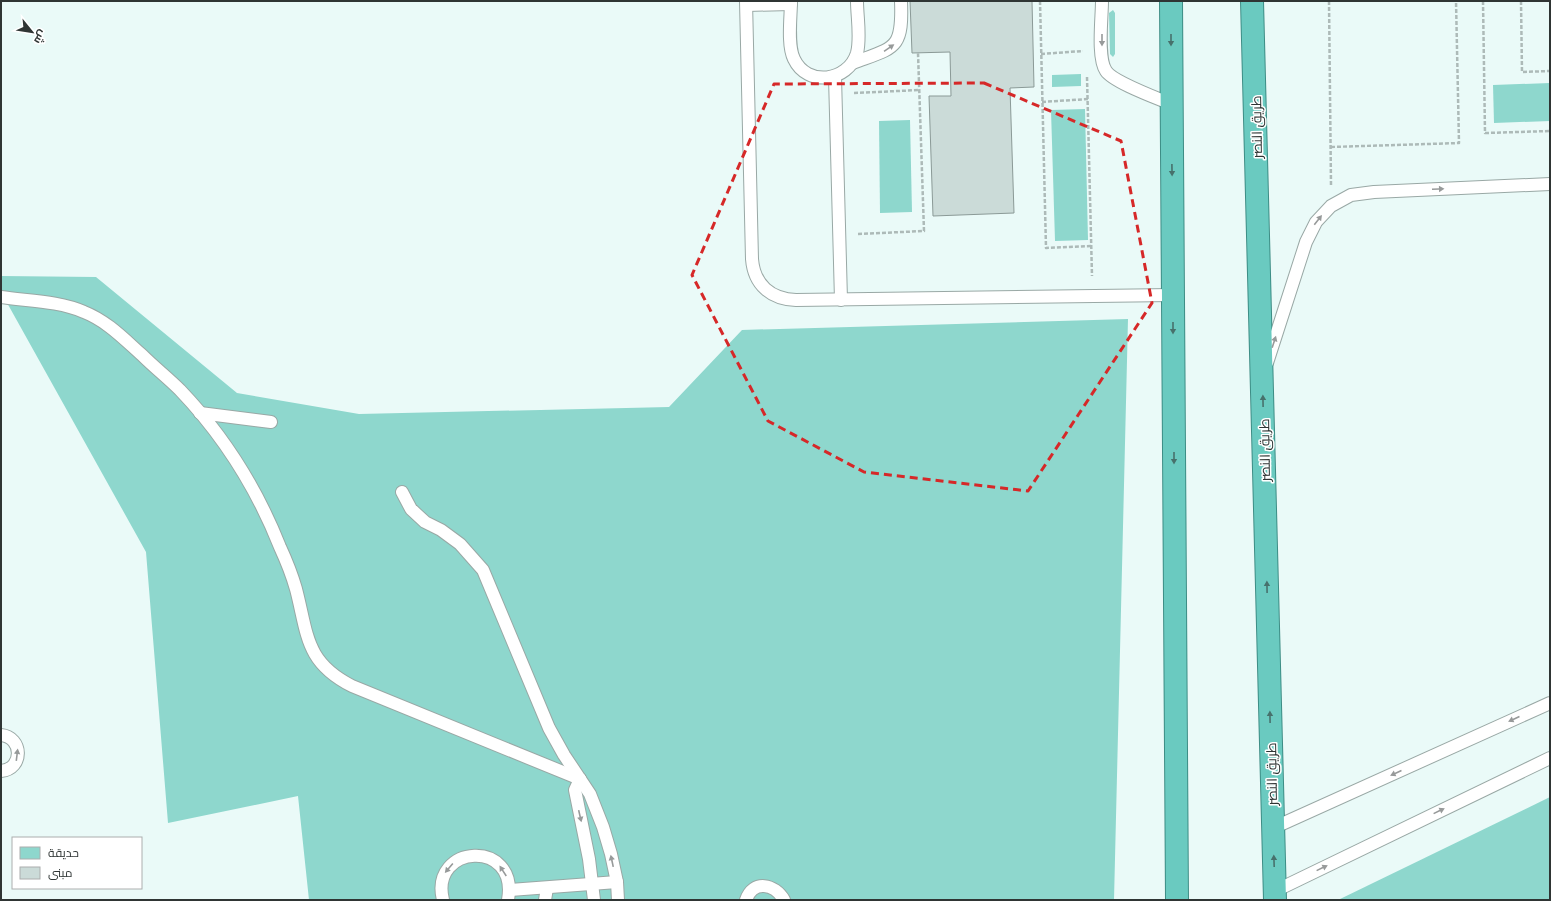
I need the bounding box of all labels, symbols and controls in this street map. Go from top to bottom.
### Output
north arrow [12,12,52,52]
text: ش [31,27,51,47]
one-way arrow [1099,34,1105,47]
one-way arrow [1168,34,1174,47]
one-way arrow [883,44,894,51]
street label: طريق النصر [1246,95,1266,160]
one-way arrow [1169,164,1175,177]
one-way arrow [1432,186,1444,193]
one-way arrow [1314,215,1322,226]
one-way arrow [1170,322,1176,335]
one-way arrow [1271,336,1277,348]
one-way arrow [1259,395,1266,407]
street label: طريق النصر [1254,418,1274,483]
one-way arrow [1171,452,1177,465]
one-way arrow [1264,580,1270,593]
one-way arrow [1267,710,1273,723]
one-way arrow [1509,716,1520,722]
street label: طريق النصر [1261,742,1281,807]
one-way arrow [14,749,20,761]
one-way arrow [1390,769,1402,776]
one-way arrow [1434,808,1445,814]
one-way arrow [577,810,583,822]
legend [12,837,142,889]
text: حديقة [48,844,79,861]
one-way arrow [1271,854,1277,867]
one-way arrow [609,855,615,868]
one-way arrow [445,863,454,874]
text: مبنى [48,864,73,881]
one-way arrow [500,865,507,877]
one-way arrow [1317,865,1328,871]

